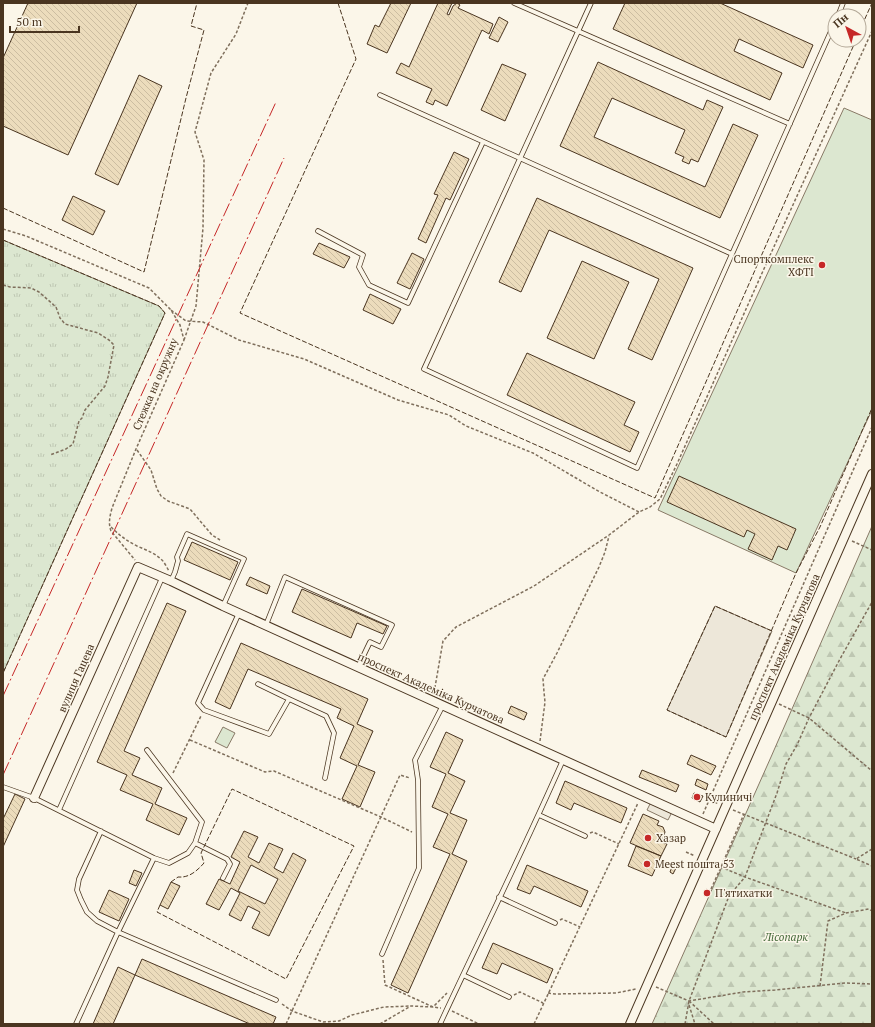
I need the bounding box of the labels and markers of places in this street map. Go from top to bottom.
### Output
place label: Спорткомплекс ХФТІ [733,252,814,279]
marker: Спорткомплекс ХФТІ [817,260,827,270]
place label: Кулиничі [705,790,752,804]
marker: Кулиничі [692,792,702,802]
place label: Хазар [656,831,686,845]
marker: Хазар [643,833,653,843]
place label: Meest пошта 53 [655,857,735,871]
marker: Meest пошта 53 [642,859,652,869]
place label: П'ятихатки [715,886,773,900]
marker: П'ятихатки [702,888,712,898]

